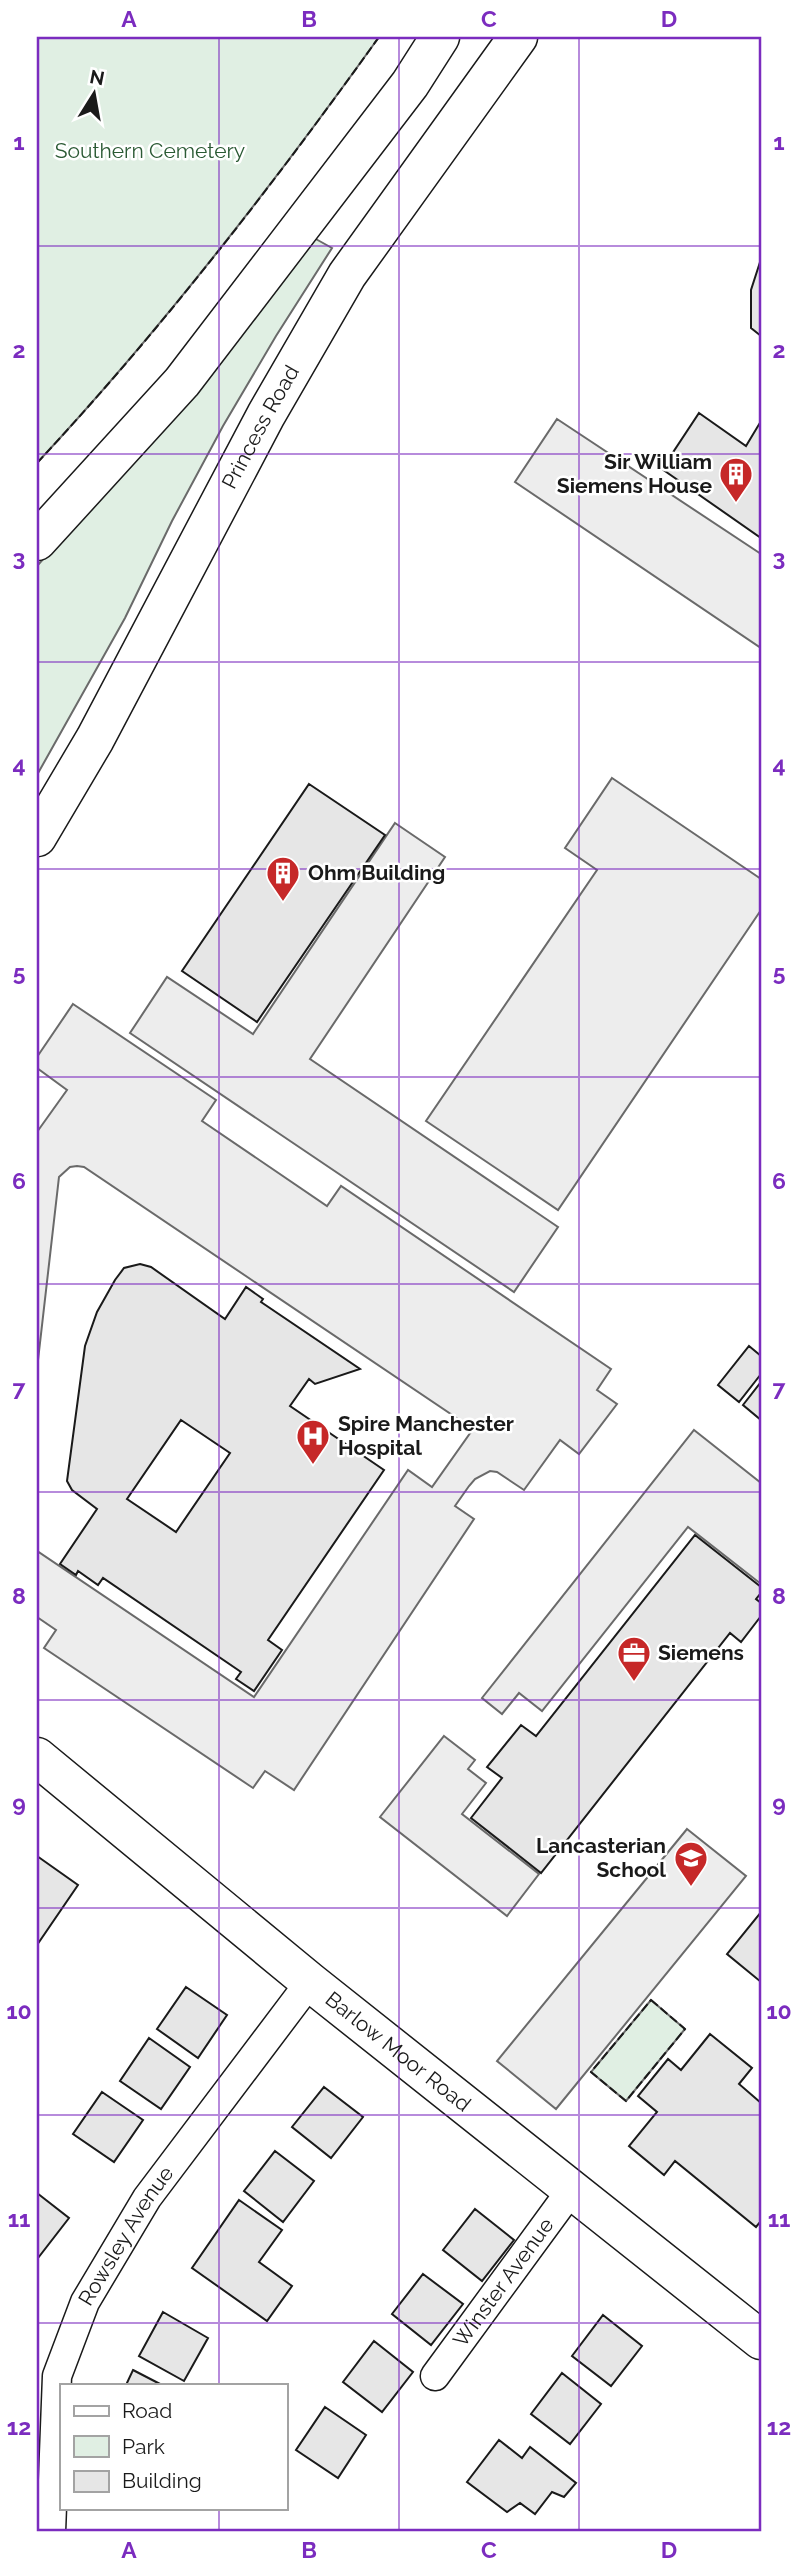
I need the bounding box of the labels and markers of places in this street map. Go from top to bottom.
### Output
place label: Sir William Siemens House [557,449,712,498]
building icon: Sir William Siemens House [717,455,755,504]
building icon: Ohm Building [264,854,302,903]
place label: Ohm Building [308,860,445,885]
place label: Spire Manchester Hospital [338,1411,514,1460]
hospital icon: Spire Manchester Hospital [294,1417,332,1466]
office icon: Siemens [615,1634,653,1683]
place label: Siemens [658,1640,744,1665]
place label: Lancasterian School [536,1833,666,1882]
school or university icon: Lancasterian School [672,1839,710,1888]

